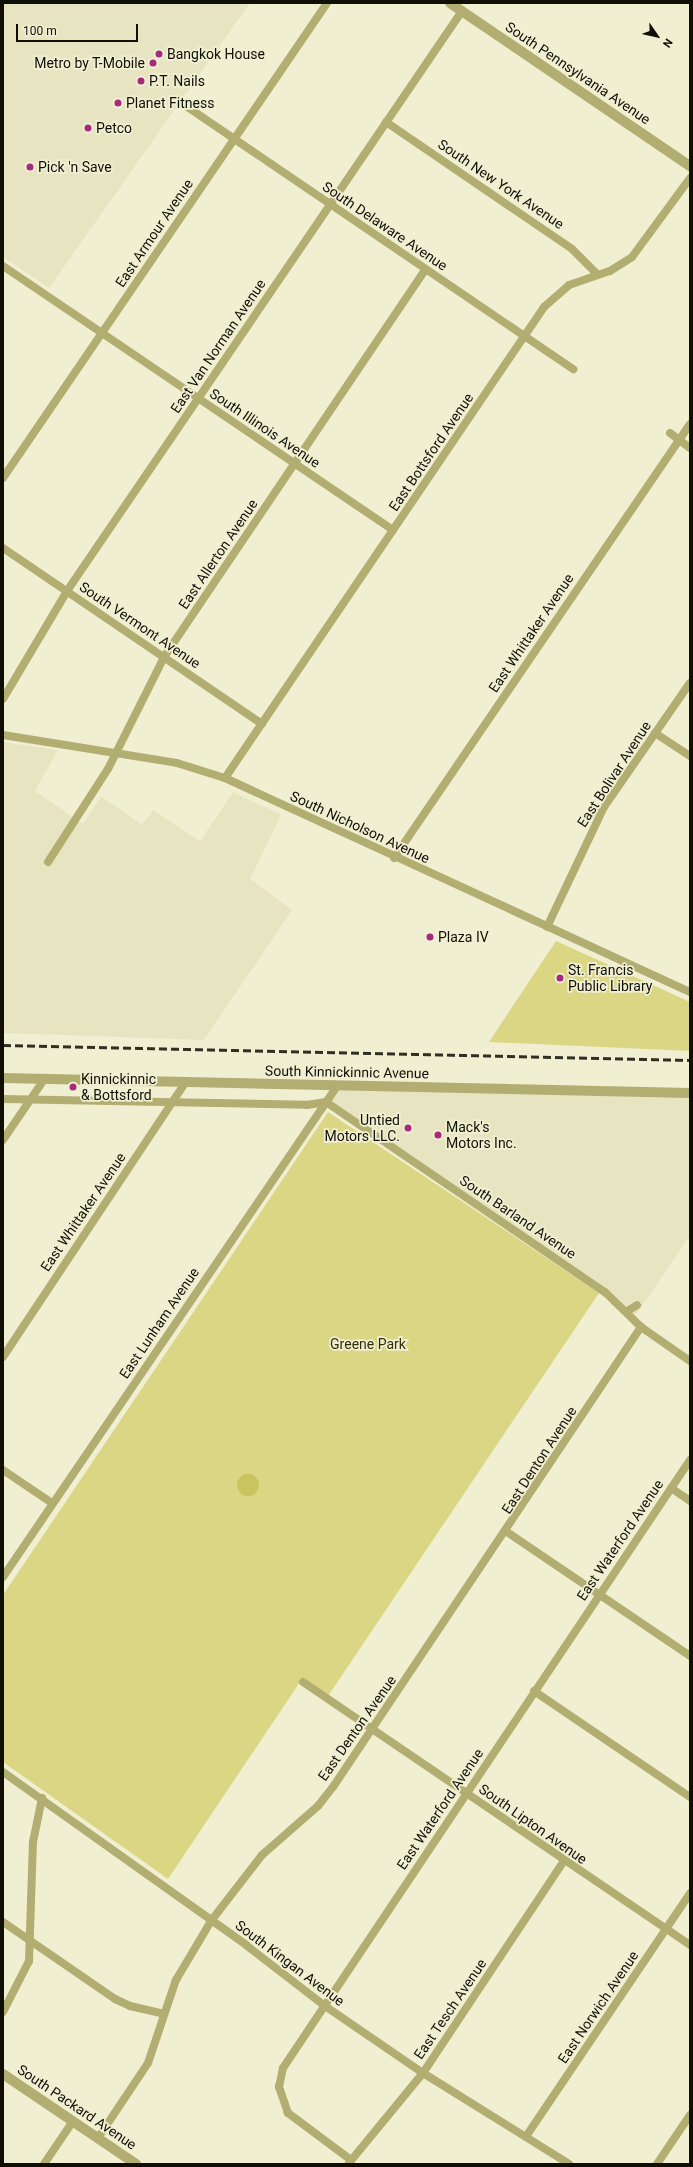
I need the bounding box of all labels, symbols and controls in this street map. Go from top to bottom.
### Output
scale bar [18,16,140,42]
north arrow [637,16,677,56]
street label: South Pennsylvania Avenue [502,18,654,128]
text: 100 m [23,24,57,38]
text: N [660,36,675,50]
place label: Bangkok House [167,46,265,62]
marker: Bangkok House [154,49,164,59]
place label: Metro by T-Mobile [34,55,145,71]
marker: Metro by T-Mobile [148,58,158,68]
place label: P.T. Nails [149,73,205,89]
marker: P.T. Nails [136,76,146,86]
place label: Planet Fitness [126,95,214,111]
marker: Planet Fitness [113,98,123,108]
place label: Petco [96,120,132,136]
marker: Petco [83,123,93,133]
street label: South New York Avenue [435,136,567,232]
place label: Pick 'n Save [38,159,112,175]
marker: Pick 'n Save [25,162,35,172]
street label: East Armour Avenue [112,176,196,290]
street label: South Delaware Avenue [319,178,451,274]
street label: East Van Norman Avenue [167,276,269,416]
street label: South Illinois Avenue [207,385,323,471]
street label: East Bottsford Avenue [385,390,477,514]
street label: East Allerton Avenue [175,496,261,612]
street label: East Whittaker Avenue [485,570,577,696]
street label: South Vermont Avenue [76,578,204,672]
street label: East Bolivar Avenue [574,718,654,830]
street label: South Nicholson Avenue [288,787,432,867]
place label: Plaza IV [438,929,489,945]
marker: Plaza IV [425,932,435,942]
place label: St. Francis Public Library [568,962,652,994]
marker: St. Francis Public Library [555,973,565,983]
street label: South Kinnickinnic Avenue [265,1062,429,1082]
place label: Kinnickinnic & Bottsford [81,1071,156,1104]
marker: Kinnickinnic & Bottsford [68,1082,78,1092]
place label: Untied Motors LLC. [324,1112,400,1144]
place label: Mack's Motors Inc. [446,1119,517,1152]
marker: Untied Motors LLC. [403,1123,413,1133]
marker: Mack's Motors Inc. [433,1130,443,1140]
street label: East Whittaker Avenue [37,1149,129,1275]
street label: South Barland Avenue [457,1172,579,1262]
street label: East Lunham Avenue [116,1264,202,1382]
park label: Greene Park [330,1336,406,1352]
street label: East Denton Avenue [498,1403,580,1517]
street label: East Waterford Avenue [573,1476,667,1604]
street label: East Denton Avenue [314,1672,400,1784]
street label: East Waterford Avenue [393,1745,487,1873]
street label: South Lipton Avenue [476,1780,590,1868]
street label: South Kingan Avenue [232,1917,348,2009]
street label: East Norwich Avenue [554,1948,642,2066]
street label: East Tesch Avenue [410,1956,490,2062]
street label: South Packard Avenue [14,2061,140,2153]

